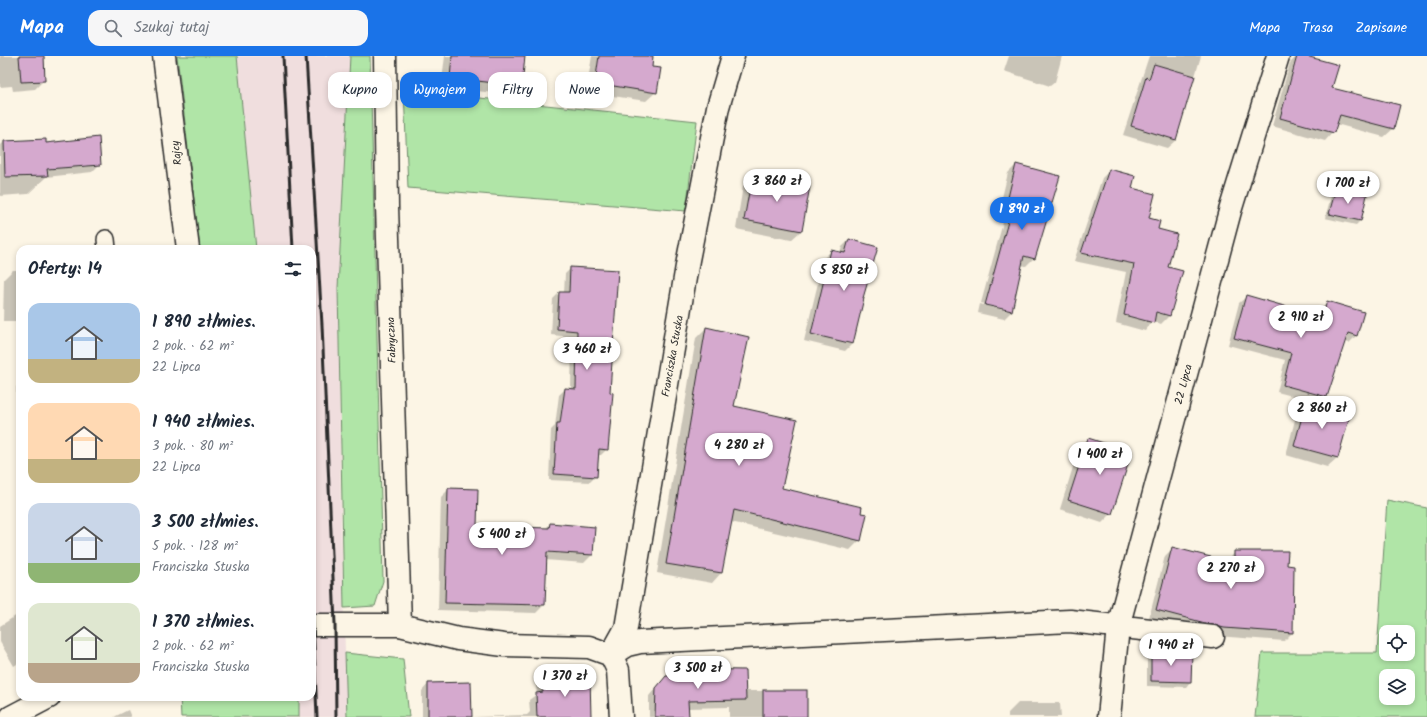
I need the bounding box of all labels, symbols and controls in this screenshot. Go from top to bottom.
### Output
search box [88,10,368,46]
text: Mapa [20,13,64,43]
text: Szukaj tutaj [134,16,209,40]
icon: search [102,17,124,39]
text: Mapa [1249,17,1280,39]
text: Trasa [1302,17,1333,39]
text: Zapisane [1355,17,1407,39]
chip: Kupno [328,72,392,108]
chip: Wynajem [400,72,480,108]
chip: Filtry [488,72,547,108]
chip: Nowe [555,72,614,108]
street label: Rajcy [166,139,187,166]
pin: 3 860 zł [736,169,818,203]
text: 3 860 zł [752,171,802,192]
pin: 1 700 zł [1307,171,1389,205]
text: 1 700 zł [1326,173,1370,194]
pin: 1 890 zł [981,197,1063,231]
text: 1 890 zł [999,199,1045,220]
text: Oferty: 14 [28,256,102,283]
icon: filters [282,258,304,280]
pin: 5 850 zł [803,258,885,292]
text: 5 850 zł [820,260,868,281]
pin: 2 910 zł [1260,305,1342,339]
text: 2 910 zł [1278,307,1324,328]
text: 1 890 zł/mies. [152,309,256,336]
street label: Franciszka Stuska [657,314,689,398]
street label: Fabryczna [382,317,402,363]
icon: home [60,319,108,367]
text: 2 pok. · 62 m² [152,336,234,357]
pin: 3 460 zł [546,337,628,371]
text: 3 460 zł [562,339,612,360]
text: 22 Lipca [152,357,201,378]
street label: 22 Lipca [1170,362,1198,406]
pin: 2 860 zł [1281,396,1363,430]
text: 2 860 zł [1297,398,1347,419]
text: 1 940 zł/mies. [152,409,255,436]
icon: home [60,419,108,467]
pin: 4 280 zł [698,433,780,467]
text: 4 280 zł [714,435,764,456]
text: 3 pok. · 80 m² [152,436,233,457]
pin: 1 400 zł [1059,442,1141,476]
text: 1 400 zł [1077,444,1123,465]
text: 22 Lipca [152,457,201,478]
text: 3 500 zł/mies. [152,509,259,536]
icon: home [60,519,108,567]
pin: 5 400 zł [461,522,543,556]
text: 5 400 zł [478,524,526,545]
text: 5 pok. · 128 m² [152,536,238,557]
pin: 2 270 zł [1190,556,1272,590]
text: Franciszka Stuska [152,557,250,578]
text: 2 270 zł [1206,558,1256,579]
text: 1 370 zł/mies. [152,609,254,636]
icon: home [60,619,108,667]
map controls [1379,625,1415,705]
button: locate [1379,625,1415,661]
pin: 1 940 zł [1130,633,1212,667]
text: 1 940 zł [1148,635,1194,656]
text: 2 pok. · 62 m² [152,636,234,657]
pin: 3 500 zł [657,656,739,690]
text: Franciszka Stuska [152,657,250,678]
text: 3 500 zł [674,658,722,679]
pin: 1 370 zł [524,664,606,698]
text: 1 370 zł [542,666,588,687]
button: layers [1379,669,1415,705]

